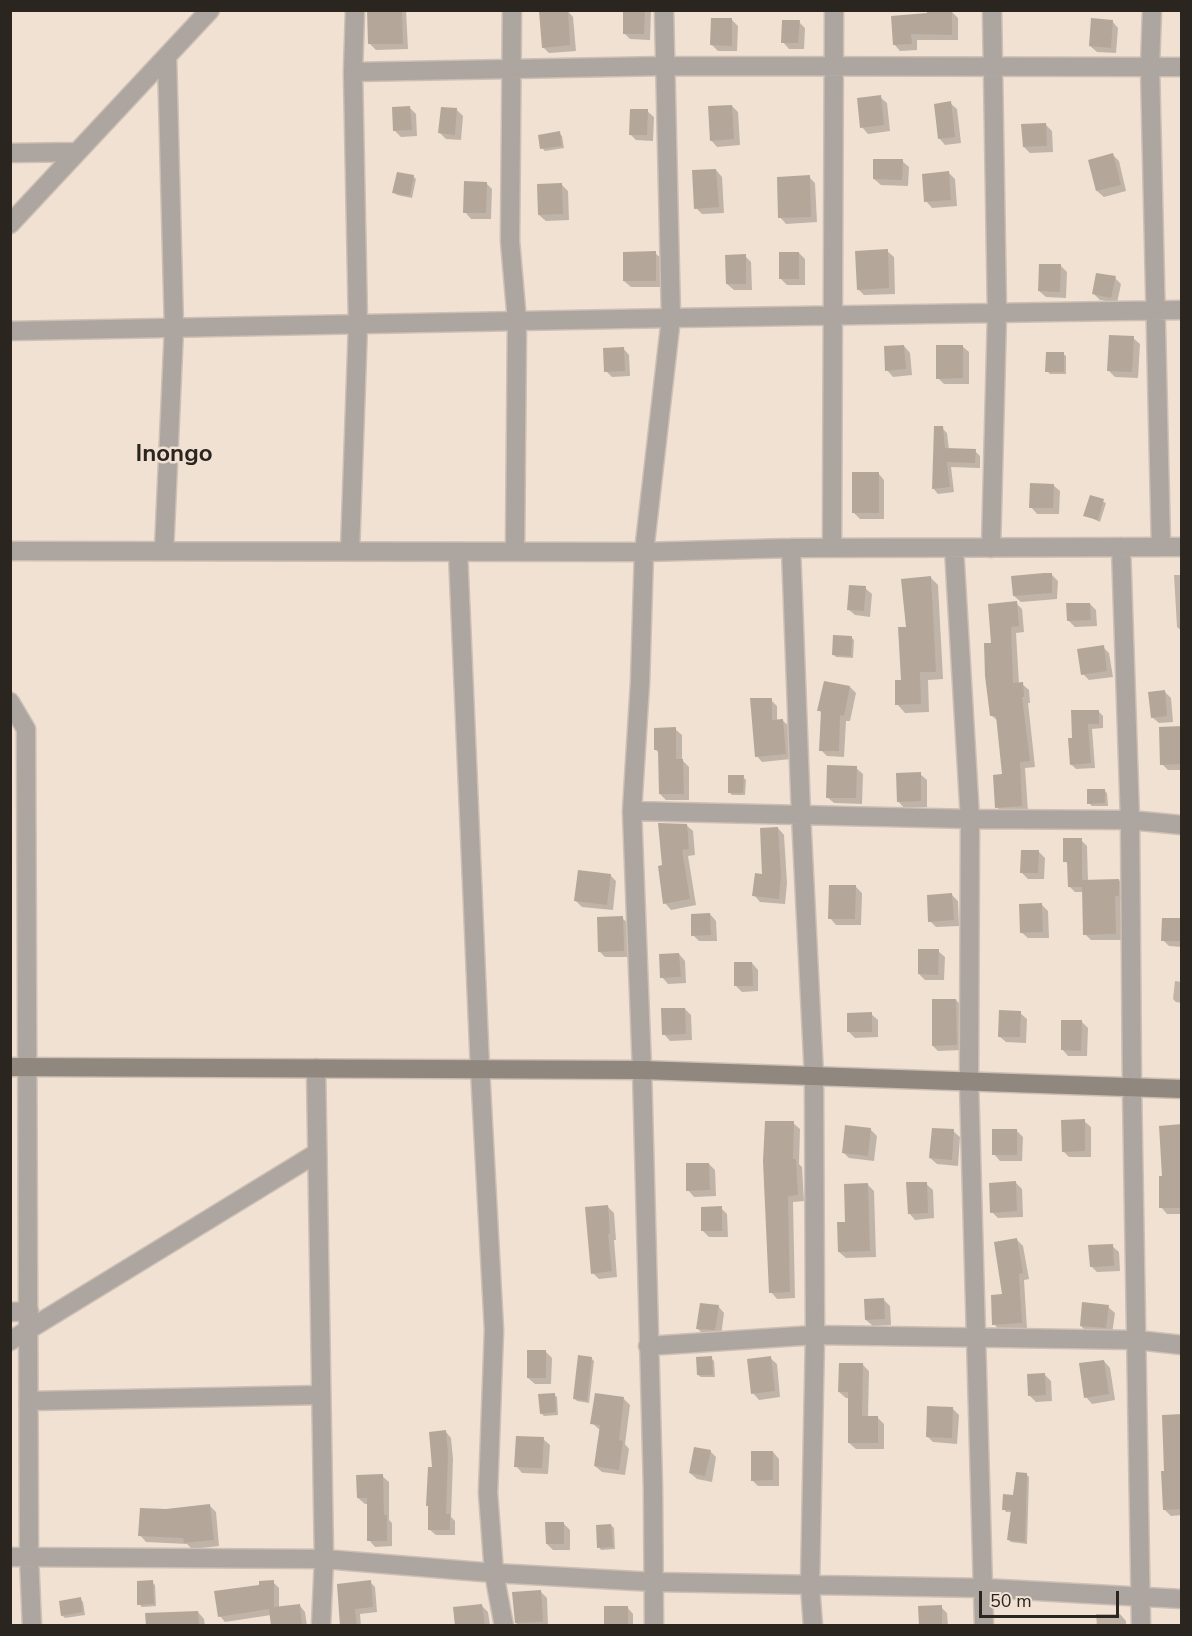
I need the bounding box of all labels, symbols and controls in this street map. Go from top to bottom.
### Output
district label: Inongo [136,441,212,469]
scale bar [982,1579,1122,1617]
text: 50 m [990,1589,1032,1613]

